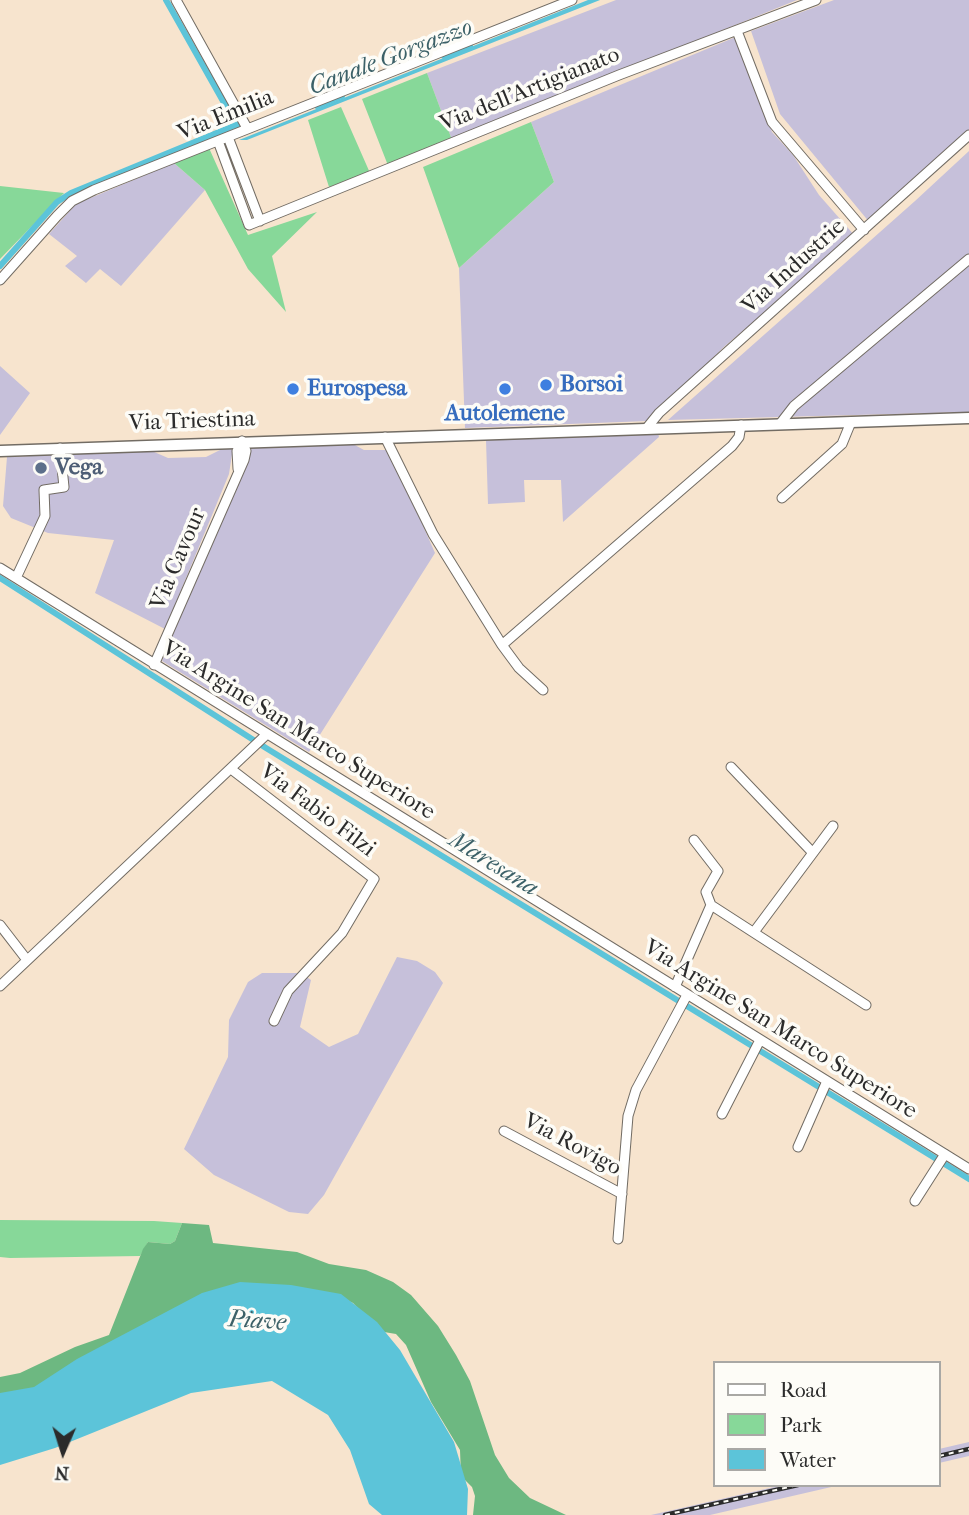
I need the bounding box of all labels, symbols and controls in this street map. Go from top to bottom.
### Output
water label: Canale Gorgazzo [305,14,477,102]
street label: Via dell'Artigianato [436,41,624,139]
street label: Via Emilia [174,84,278,148]
street label: Via Industrie [737,213,851,321]
place label: Borsoi [560,371,623,399]
place label: Eurospesa [307,375,407,403]
marker: Borsoi [538,377,554,393]
marker: Eurospesa [285,381,301,397]
marker: Autolemene [497,381,513,397]
place label: Autolemene [445,400,565,428]
street label: Via Triestina [128,406,256,438]
place label: Vega [55,454,103,482]
marker: Vega [33,460,49,476]
street label: Via Cavour [145,504,213,614]
street label: Via Argine San Marco Superiore [156,635,440,827]
street label: Via Fabio Filzi [254,759,380,863]
water label: Maresana [443,826,543,904]
street label: Via Argine San Marco Superiore [638,934,922,1126]
street label: Via Rovigo [518,1108,626,1182]
water label: Piave [227,1306,287,1338]
legend [713,1361,941,1487]
text: Road [780,1378,827,1402]
text: Park [780,1413,822,1437]
north arrow [28,1417,98,1487]
text: Water [780,1448,836,1472]
text: N [54,1462,70,1484]

